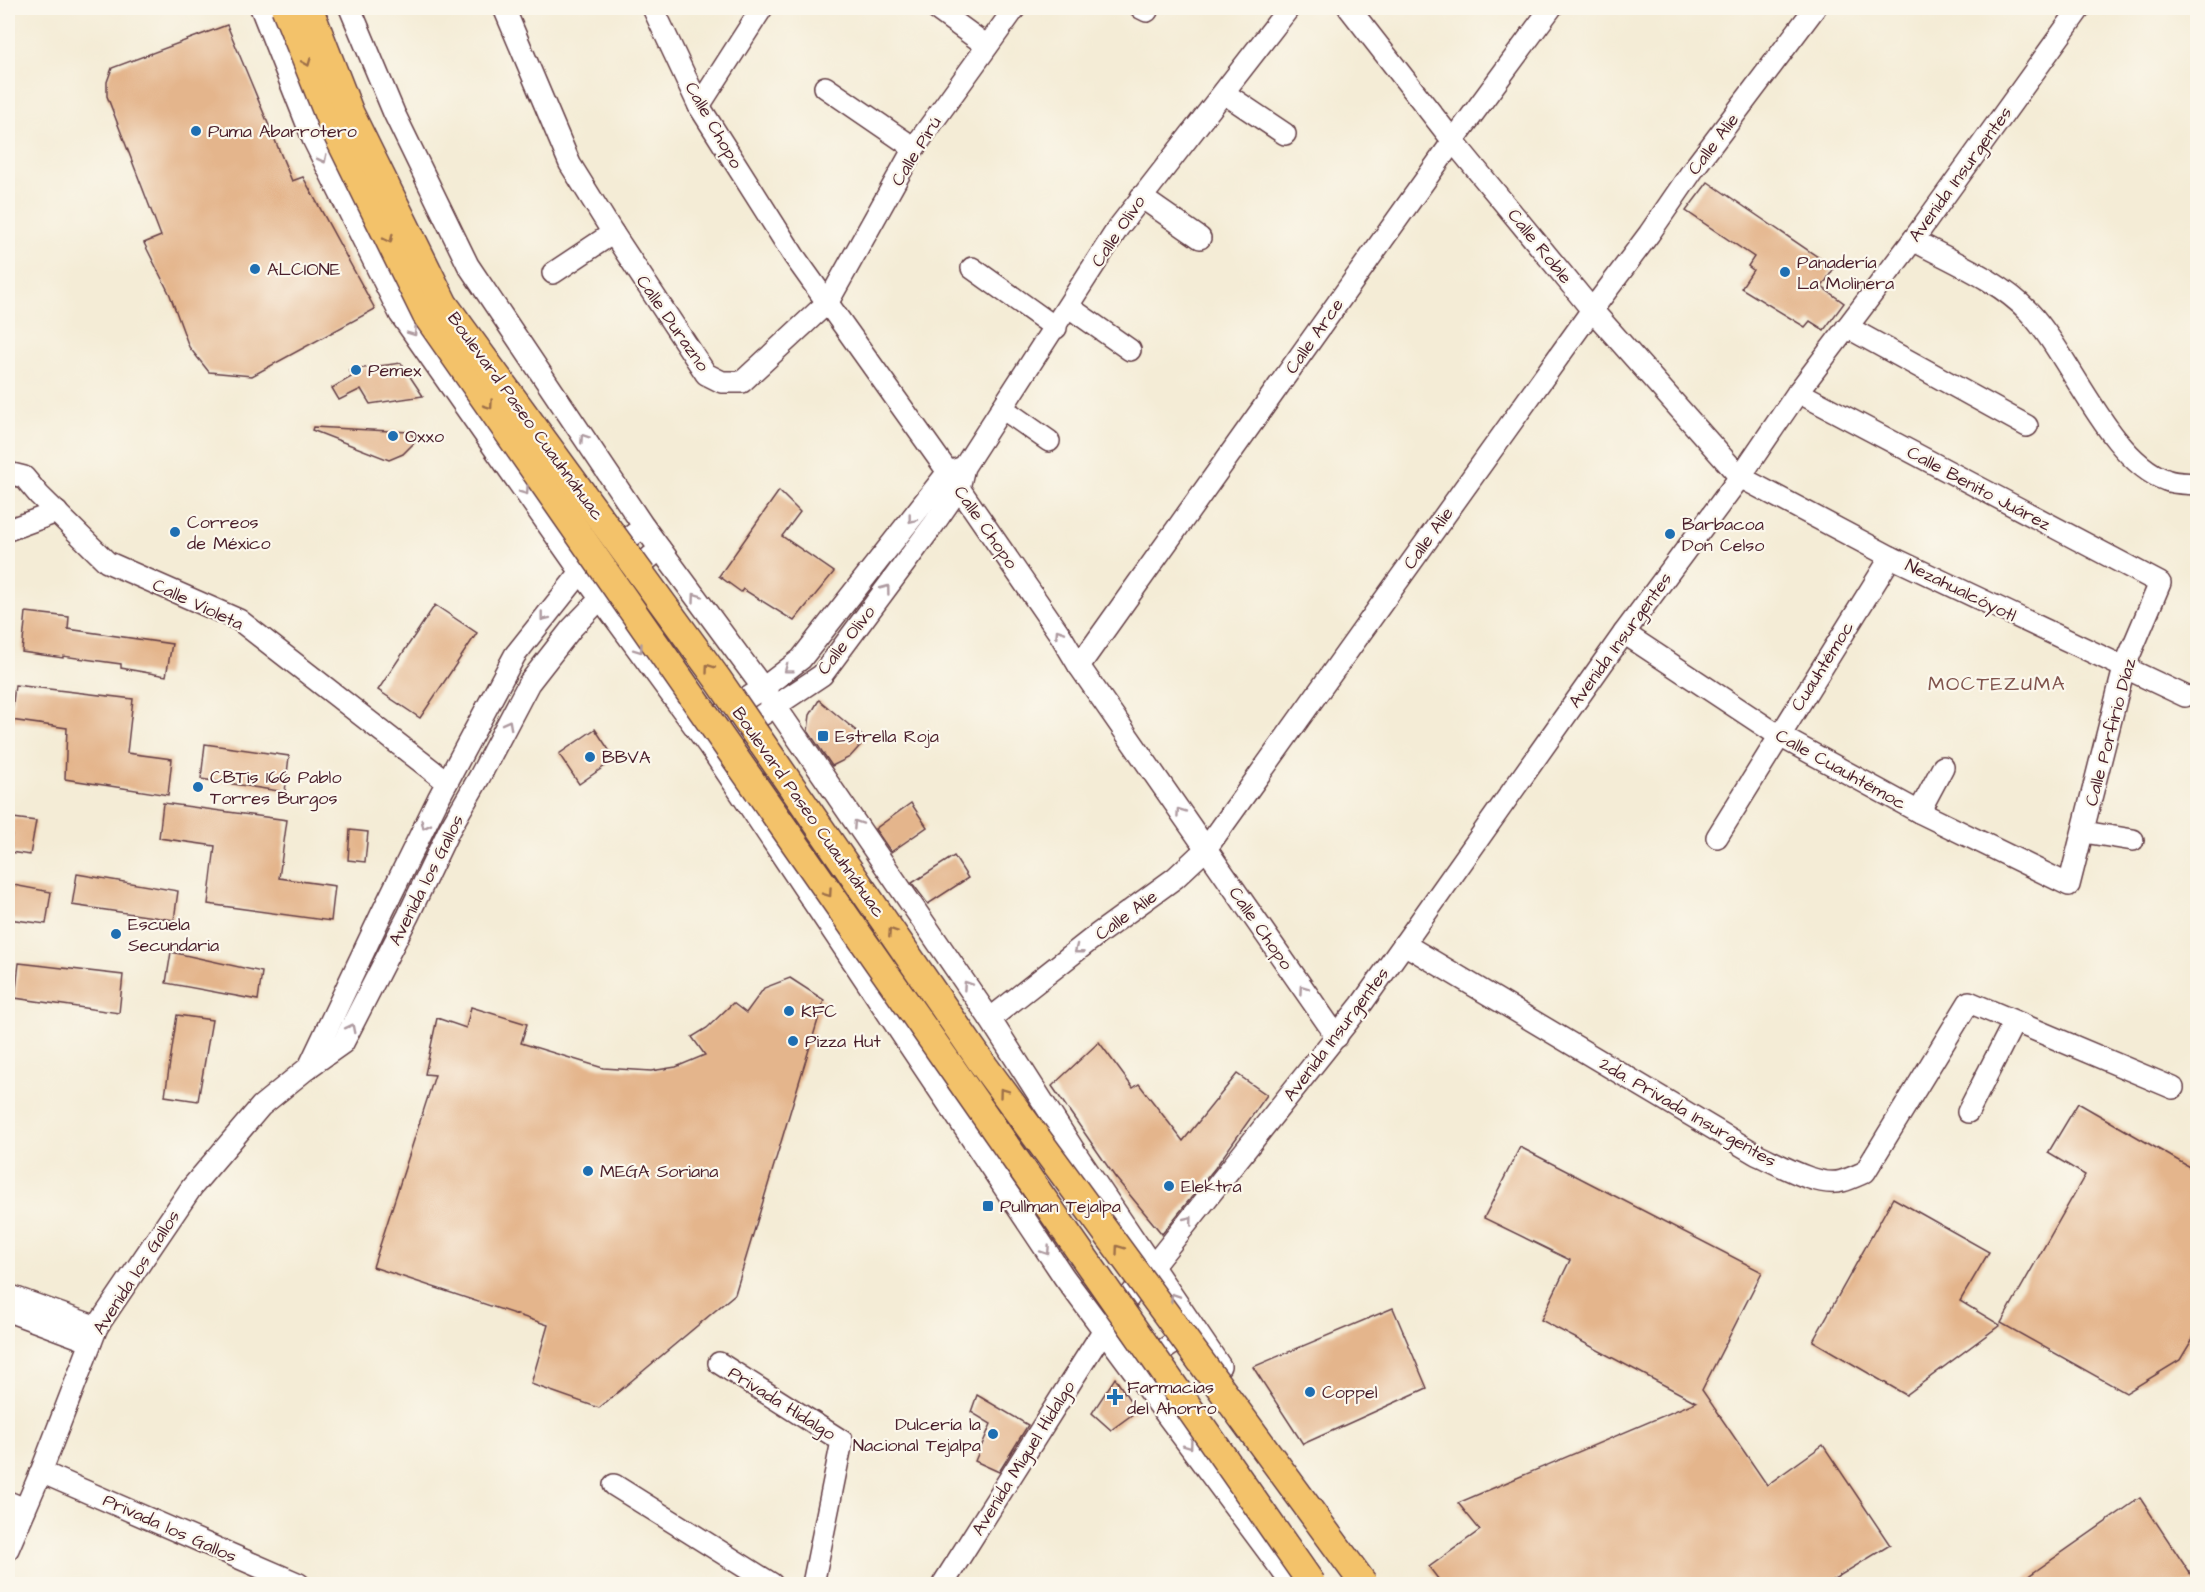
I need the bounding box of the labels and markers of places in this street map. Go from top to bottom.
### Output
place label: Puma Abarrotero [208,119,357,144]
marker: Puma Abarrotero [189,124,203,138]
place label: Panadería La Molinera [1797,250,1894,296]
place label: ALCIONE [267,257,341,282]
marker: ALCIONE [248,262,262,276]
marker: Panadería La Molinera [1778,265,1792,279]
place label: Pemex [368,358,422,383]
marker: Pemex [349,363,363,377]
place label: Oxxo [405,424,444,449]
marker: Oxxo [386,429,400,443]
place label: Correos de México [187,510,271,556]
place label: Barbacoa Don Celso [1682,512,1764,558]
marker: Correos de México [168,525,182,539]
marker: Barbacoa Don Celso [1663,527,1677,541]
place label: Estrella Roja [835,724,939,749]
marker: Estrella Roja [816,729,830,743]
place label: BBVA [602,745,651,770]
marker: BBVA [583,750,597,764]
place label: CBTis 166 Pablo Torres Burgos [210,765,342,812]
marker: CBTis 166 Pablo Torres Burgos [191,780,205,794]
place label: Escuela Secundaria [128,912,219,958]
marker: Escuela Secundaria [109,927,123,941]
place label: KFC [801,999,837,1024]
marker: KFC [782,1004,796,1018]
place label: Pizza Hut [805,1029,881,1054]
marker: Pizza Hut [786,1034,800,1048]
place label: MEGA Soriana [600,1159,718,1184]
marker: MEGA Soriana [581,1164,595,1178]
place label: Elektra [1181,1174,1242,1199]
marker: Elektra [1162,1179,1176,1193]
place label: Pullman Tejalpa [1000,1194,1121,1219]
marker: Pullman Tejalpa [981,1199,995,1213]
place label: Farmacias del Ahorro [1127,1375,1217,1421]
place label: Coppel [1322,1380,1378,1405]
marker: Coppel [1303,1385,1317,1399]
marker: Farmacias del Ahorro [1108,1390,1122,1404]
place label: Dulcería la Nacional Tejalpa [853,1412,981,1458]
marker: Dulcería la Nacional Tejalpa [986,1427,1000,1441]

